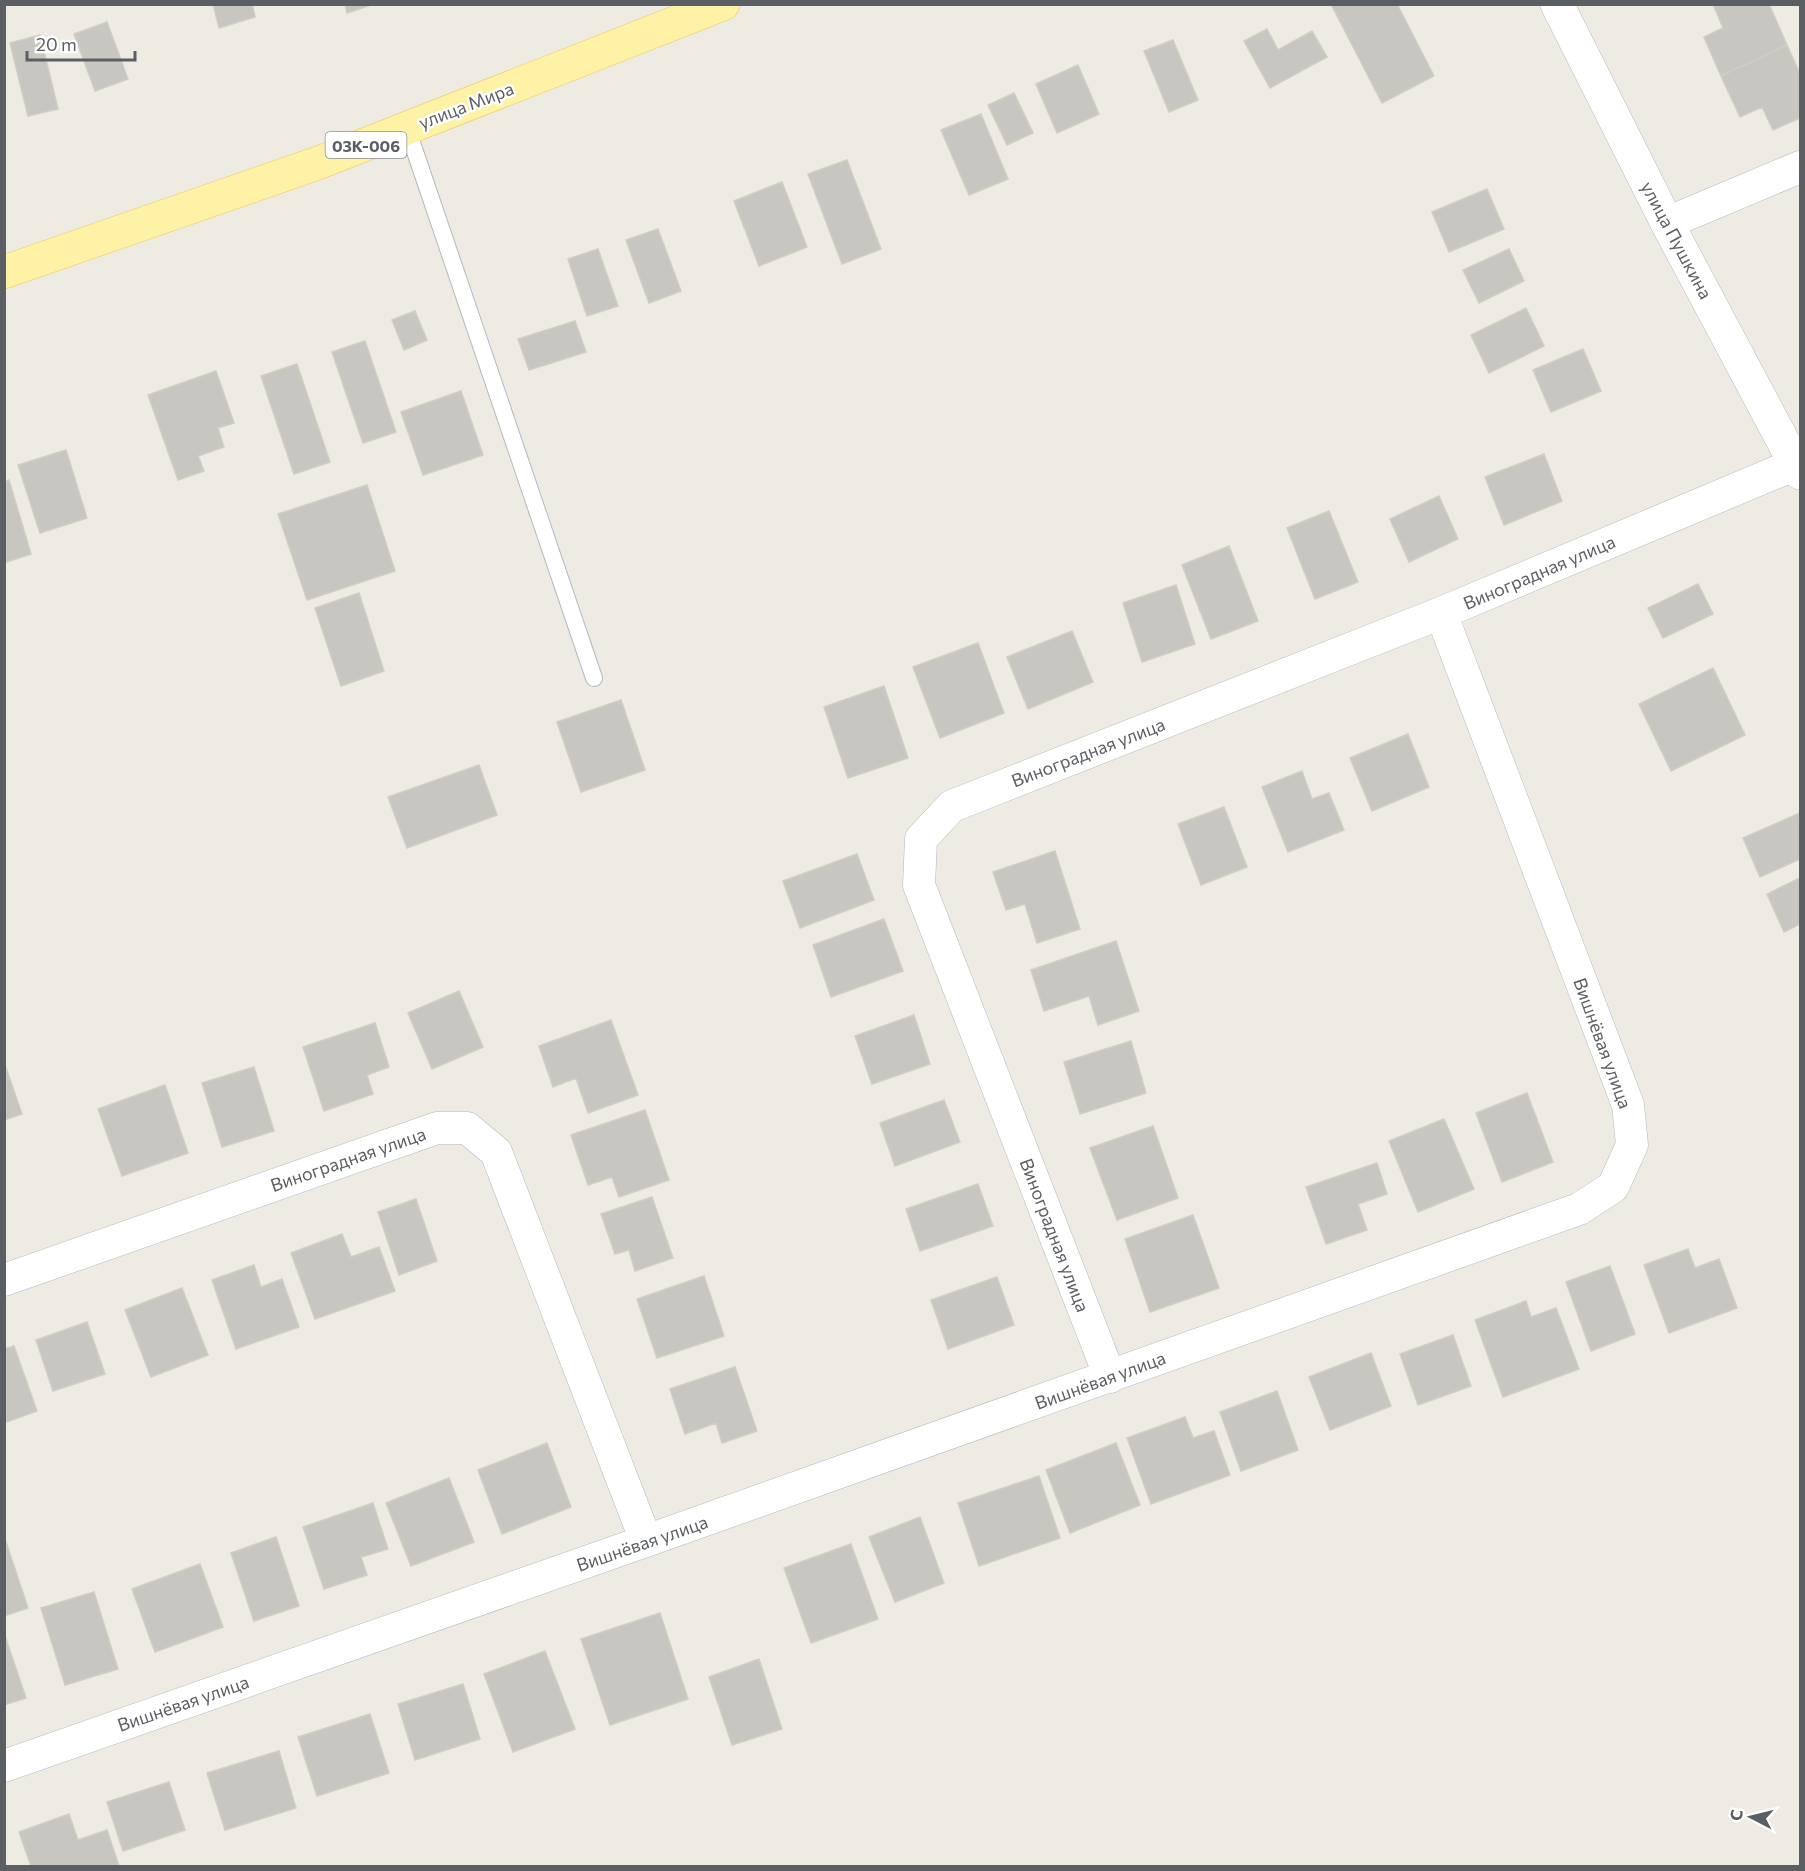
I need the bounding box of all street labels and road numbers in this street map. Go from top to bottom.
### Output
street label: улица Мира [415,77,517,133]
road number: 03К-006 [326,132,406,158]
street label: улица Пушкина [1637,177,1717,303]
street label: Виноградная улица [1460,530,1618,614]
street label: Виноградная улица [1008,713,1168,791]
street label: Вишнёвая улица [1569,975,1637,1111]
street label: Виноградная улица [267,1122,429,1196]
street label: Виноградная улица [1016,1155,1094,1315]
street label: Вишнёвая улица [1032,1346,1168,1414]
street label: Вишнёвая улица [573,1510,711,1576]
street label: Вишнёвая улица [114,1670,252,1736]

